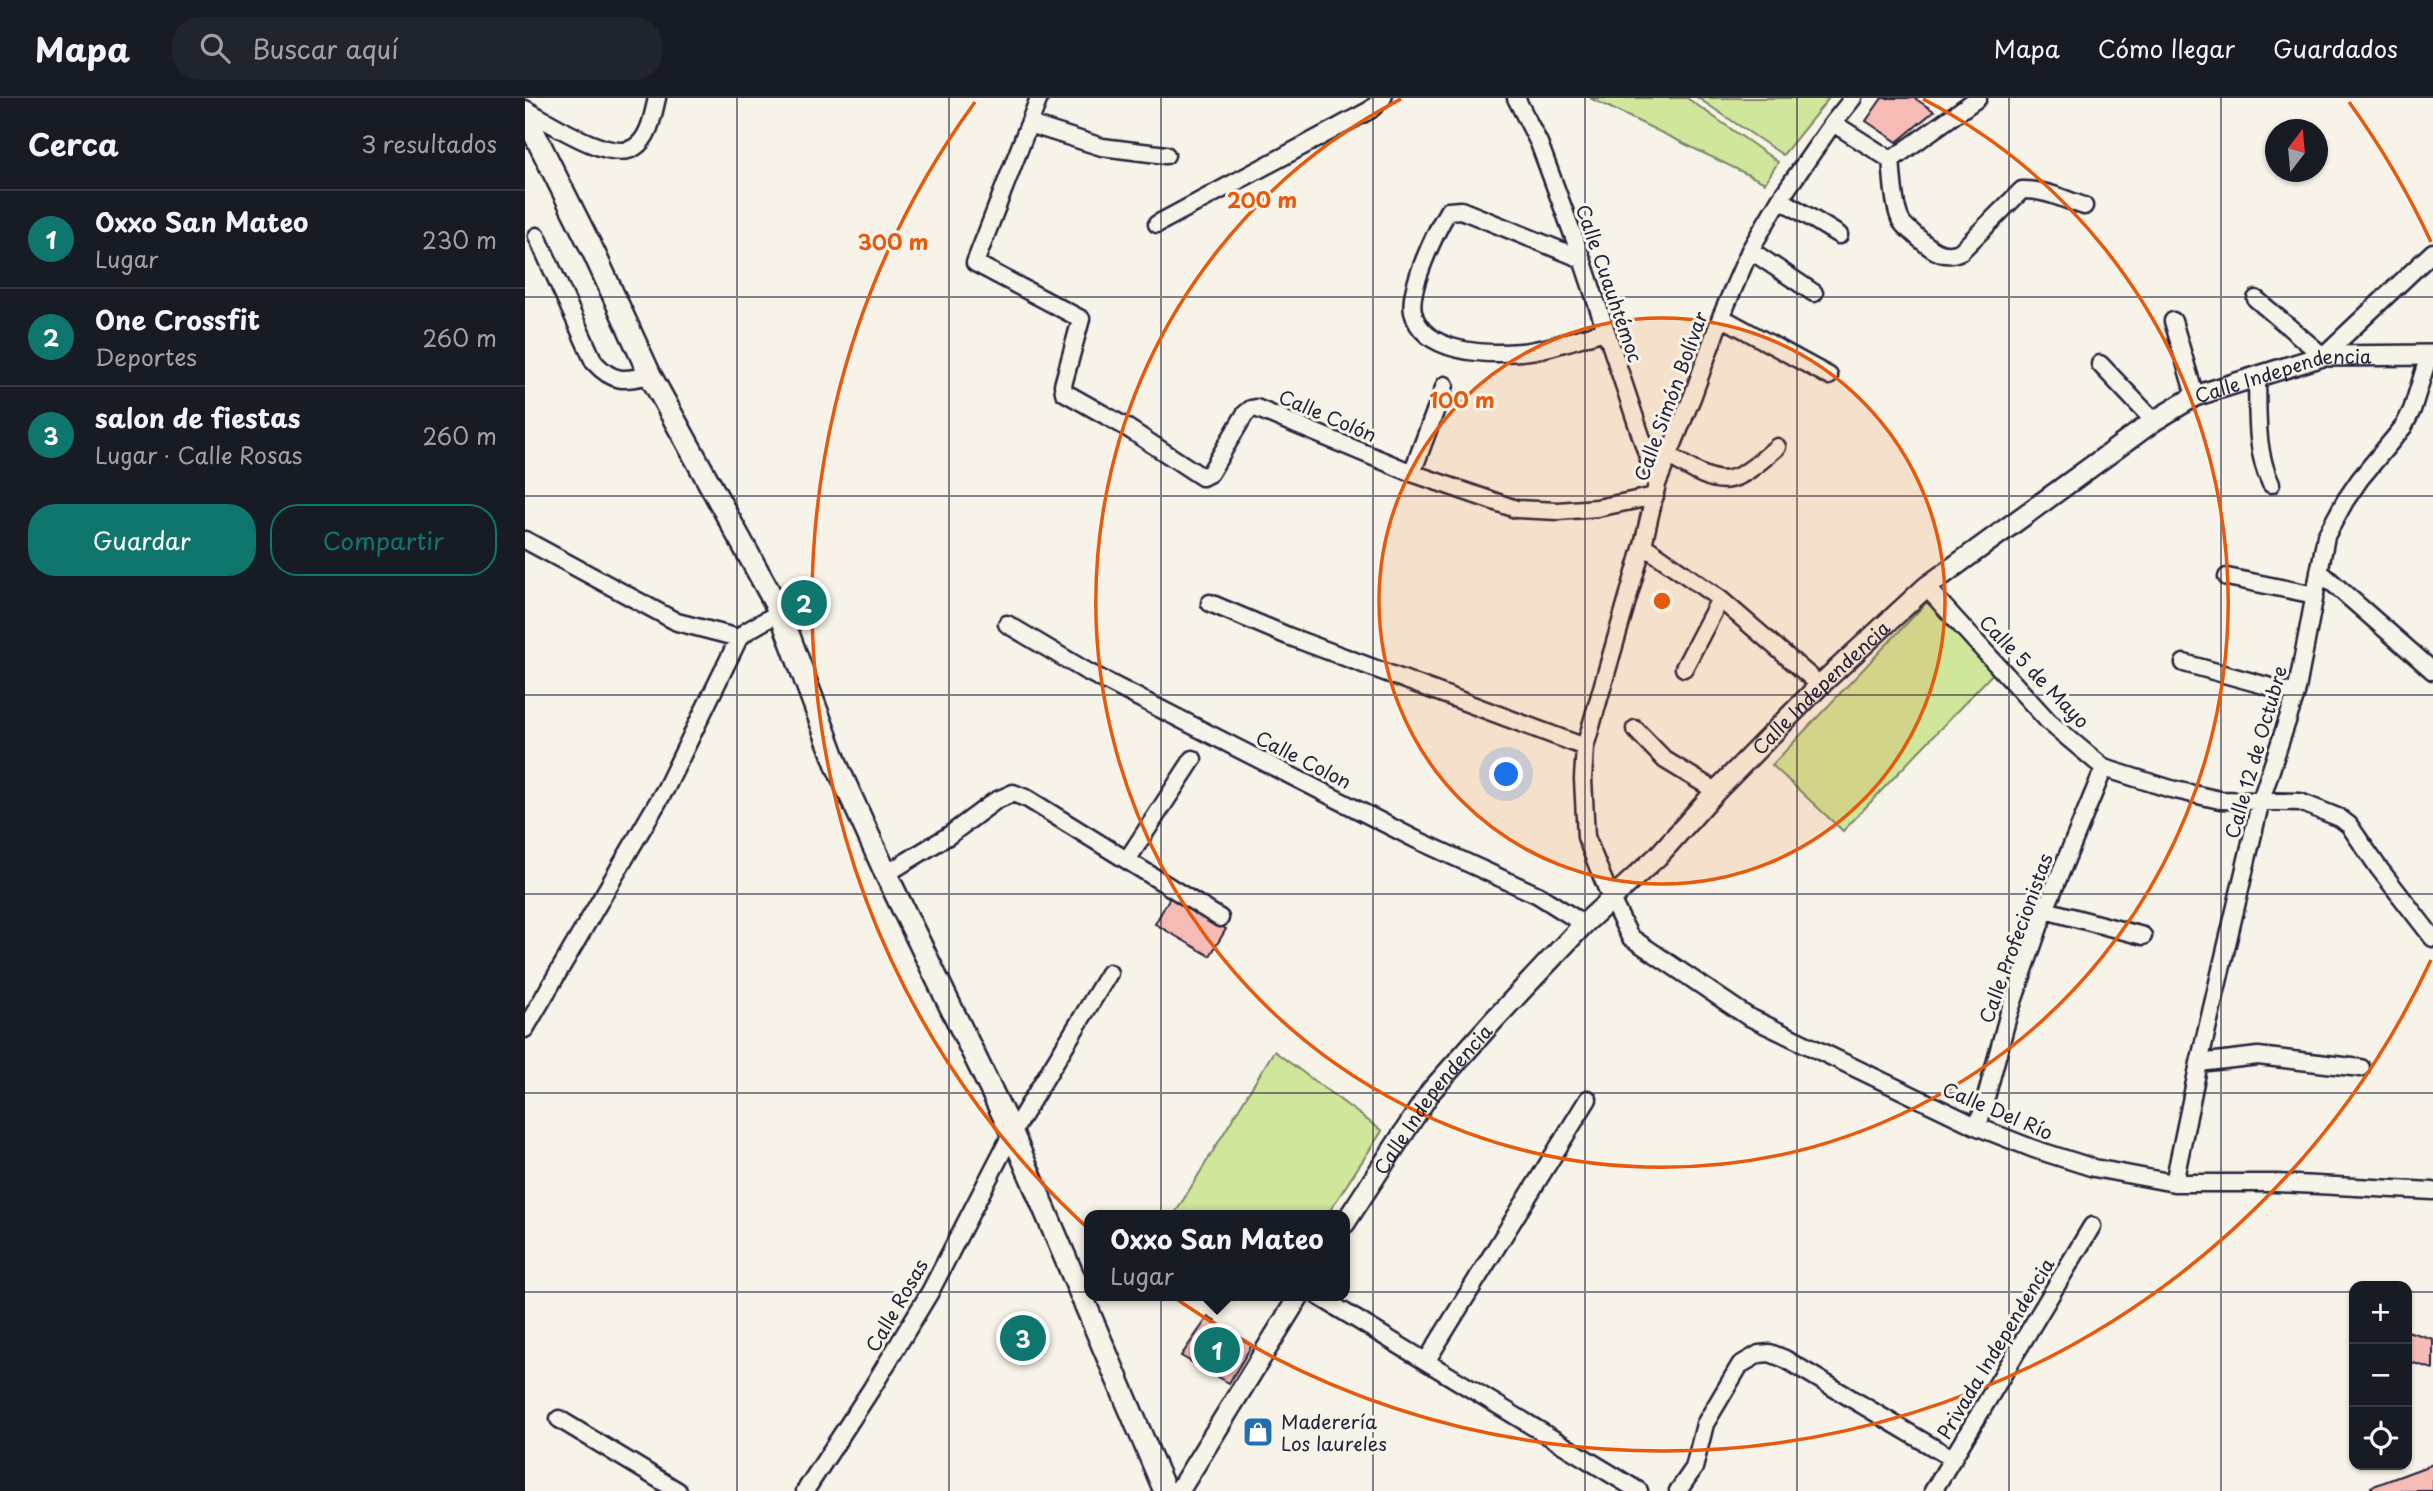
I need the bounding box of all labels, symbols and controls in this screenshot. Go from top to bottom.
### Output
search box [172,17,662,80]
text: Mapa [35,23,130,73]
icon: search [196,29,234,67]
text: Buscar aquí [252,29,398,68]
text: Mapa [1994,30,2060,66]
text: Cómo llegar [2098,30,2235,66]
text: Guardados [2273,30,2398,66]
north arrow [2265,119,2328,182]
text: Cerca [28,121,119,166]
text: 3 resultados [361,126,497,161]
text: 200 m [1227,183,1297,215]
street label: Calle Cuauhtémoc [1570,200,1650,366]
text: Oxxo San Mateo [95,202,308,241]
text: 1 [46,222,57,257]
text: 230 m [422,222,497,257]
text: 300 m [858,225,928,257]
text: Lugar [95,241,158,276]
text: One Crossfit [95,300,260,339]
street label: Calle Simón Bolívar [1626,307,1714,485]
text: 2 [43,320,59,355]
text: 260 m [422,320,497,355]
text: Deportes [95,339,197,374]
street label: Calle Independencia [2191,342,2372,409]
street label: Calle Colón [1275,382,1381,448]
text: 100 m [1429,383,1495,415]
text: salon de fiestas [95,398,300,437]
text: 3 [43,418,59,453]
text: 260 m [422,418,497,453]
text: Lugar · Calle Rosas [95,437,302,472]
button: Guardar [28,504,256,576]
button: Compartir [270,504,497,576]
pin: 2 [781,577,827,629]
centre of rings [1650,589,1674,613]
street label: Calle 5 de Mayo [1974,608,2096,734]
street label: Calle Independencia [1745,613,1896,761]
street label: Calle 12 de Octubre [2217,662,2293,842]
street label: Calle Colon [1251,723,1357,795]
your location [1489,757,1523,791]
street label: Calle Profecionistas [1971,849,2059,1027]
street label: Calle Independencia [1366,1017,1499,1180]
street label: Calle Del Río [1938,1074,2058,1146]
popup [1084,1210,1350,1301]
text: Oxxo San Mateo [1110,1219,1324,1258]
street label: Privada Independencia [1930,1252,2060,1444]
street label: Calle Rosas [858,1253,934,1357]
text: Lugar [1110,1258,1174,1293]
map controls [2349,1281,2412,1470]
button: + [2349,1281,2412,1344]
pin: 3 [1000,1312,1046,1364]
pin: 1 [1194,1324,1240,1376]
button: − [2349,1344,2412,1407]
place label: Maderería Los laureles [1281,1407,1387,1457]
button: locate [2349,1407,2412,1470]
shop icon: Maderería Los laureles [1241,1415,1275,1449]

